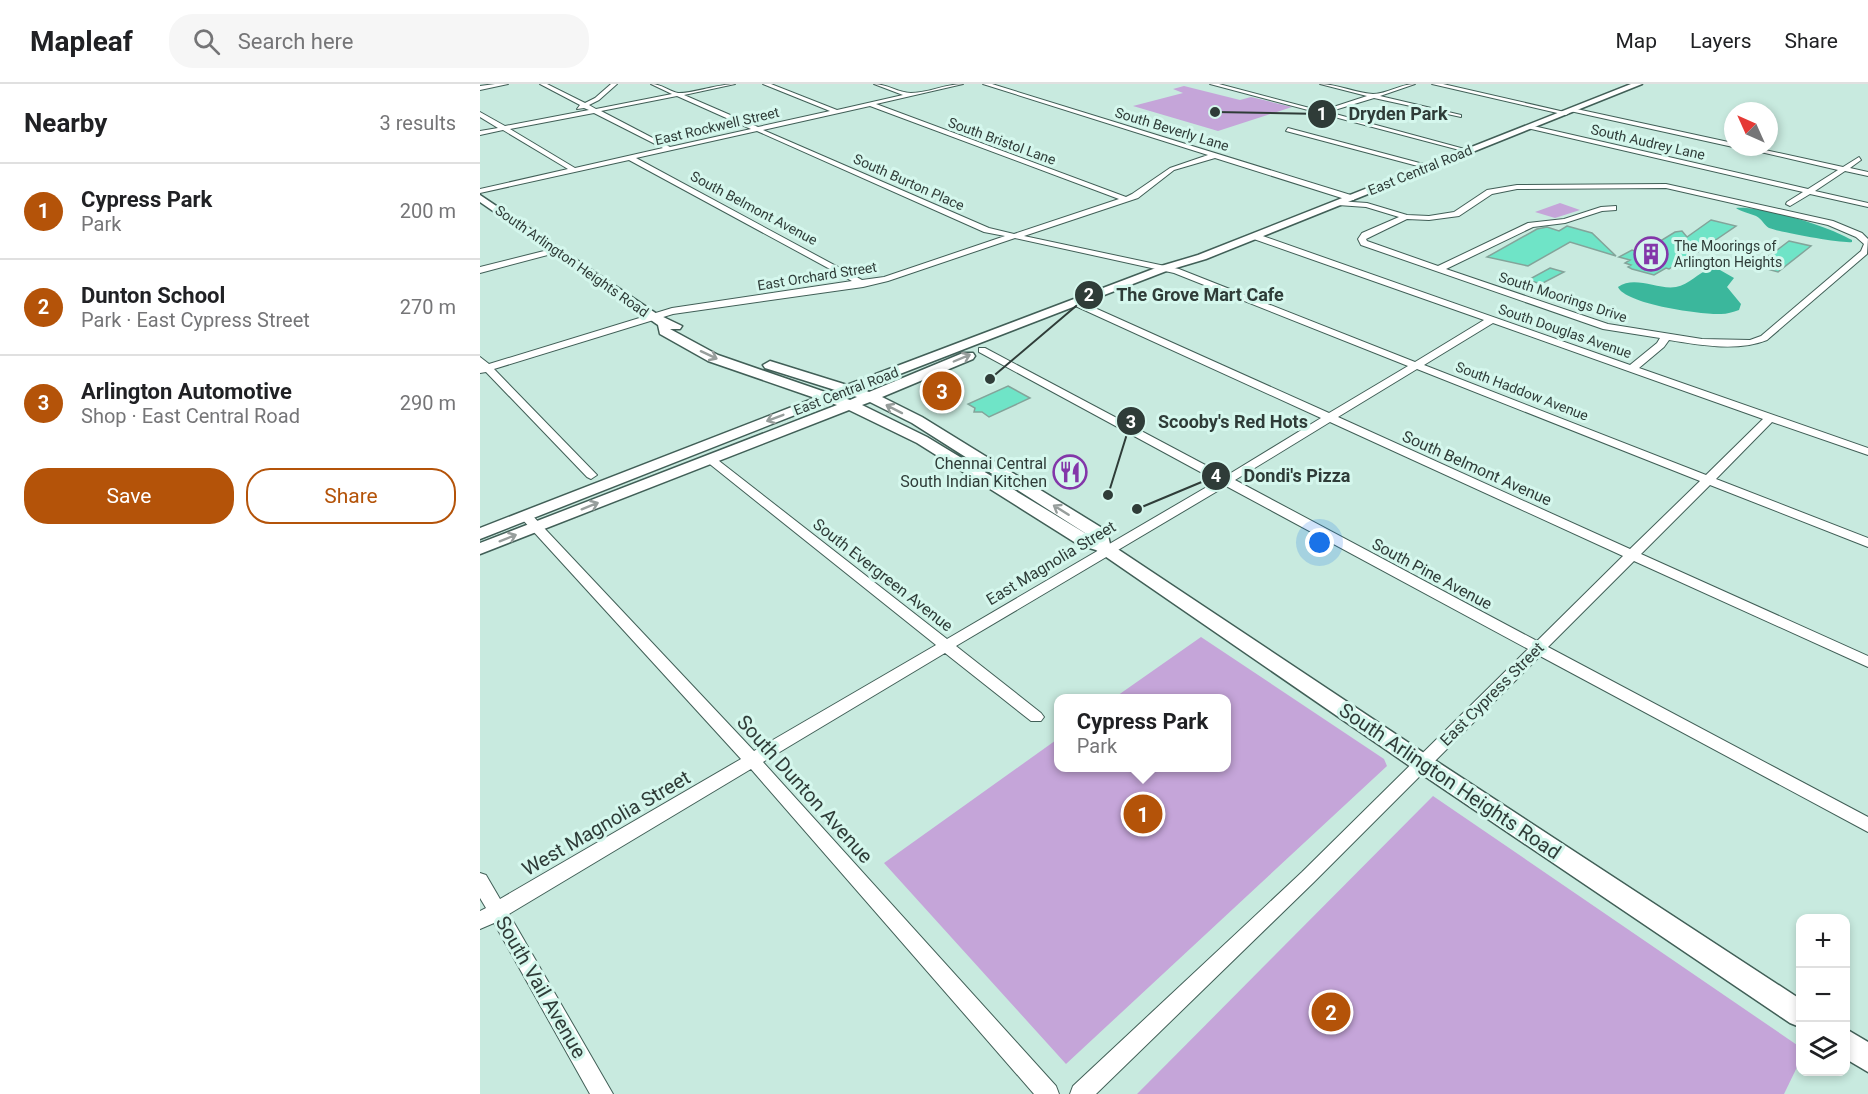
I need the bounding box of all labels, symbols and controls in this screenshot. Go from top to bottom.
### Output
search box [169,14,589,68]
text: Mapleaf [30,25,133,58]
icon: search [190,25,223,58]
text: Search here [238,29,354,54]
text: Map [1615,29,1657,53]
text: Layers [1690,29,1751,53]
text: Share [1784,29,1838,53]
callout: Dryden Park [1307,96,1460,132]
north arrow [1724,102,1778,156]
text: 1 [1317,103,1327,124]
text: Dryden Park [1348,103,1448,124]
street label: East Rockwell Street [653,104,781,148]
street label: South Beverly Lane [1113,104,1231,154]
text: Nearby [24,108,107,138]
text: 3 results [380,111,456,135]
street label: South Bristol Lane [946,114,1058,168]
street label: South Audrey Lane [1589,121,1707,163]
street label: East Central Road [1366,142,1474,198]
street label: South Burton Place [851,150,967,214]
street label: South Belmont Avenue [688,168,820,248]
text: Cypress Park [81,187,212,212]
text: 1 [38,199,49,223]
text: 200 m [400,199,456,223]
street label: South Arlington Heights Road [492,202,652,320]
text: Park [81,212,121,236]
building icon: The Moorings of Arlington Heights [1633,236,1669,272]
place label: The Moorings of Arlington Heights [1674,238,1782,270]
street label: East Orchard Street [756,259,878,293]
street label: South Moorings Drive [1497,269,1629,325]
callout: The Grove Mart Cafe [1074,277,1296,313]
text: Dunton School [81,283,225,308]
text: 2 [1084,284,1094,305]
text: The Grove Mart Cafe [1116,284,1284,305]
text: 2 [38,295,49,319]
text: 270 m [400,295,456,319]
street label: South Douglas Avenue [1496,301,1634,361]
text: Park · East Cypress Street [81,308,310,332]
one-way arrow [700,350,718,362]
one-way arrow [953,352,971,363]
street label: South Haddow Avenue [1453,358,1591,424]
street label: East Central Road [791,364,901,418]
pin: 3 [922,368,962,414]
text: Arlington Automotive [81,379,292,404]
text: 3 [38,391,49,415]
text: 290 m [400,391,456,415]
one-way arrow [886,402,904,414]
callout: Scooby's Red Hots [1116,403,1320,439]
text: Shop · East Central Road [81,404,300,428]
text: 3 [1126,411,1136,432]
text: Scooby's Red Hots [1158,411,1308,432]
one-way arrow [767,413,785,424]
street label: South Belmont Avenue [1399,427,1555,509]
place label: Chennai Central South Indian Kitchen [900,454,1047,491]
restaurant icon: Chennai Central South Indian Kitchen [1052,454,1088,490]
callout: Dondi's Pizza [1201,458,1362,494]
text: 4 [1211,465,1221,486]
text: Dondi's Pizza [1243,465,1351,486]
button: Save [24,468,234,524]
button: Share [246,468,456,524]
one-way arrow [581,500,599,511]
one-way arrow [1053,503,1070,515]
street label: South Evergreen Avenue [809,515,957,635]
street label: East Magnolia Street [983,517,1119,609]
your location [1305,528,1334,557]
one-way arrow [498,532,517,543]
street label: South Pine Avenue [1369,534,1495,614]
street label: East Cypress Street [1436,638,1548,750]
popup [1054,694,1231,772]
street label: South Arlington Heights Road [1335,698,1565,864]
text: Cypress Park [1077,709,1208,734]
street label: South Dunton Avenue [732,710,878,868]
text: Park [1077,734,1117,758]
street label: West Magnolia Street [518,765,694,881]
pin: 1 [1124,792,1162,836]
street label: South Vail Avenue [491,912,591,1062]
map controls [1796,914,1850,1076]
button: + [1796,914,1850,968]
button: − [1796,968,1850,1022]
pin: 2 [1312,990,1350,1034]
button: layers [1796,1022,1850,1076]

